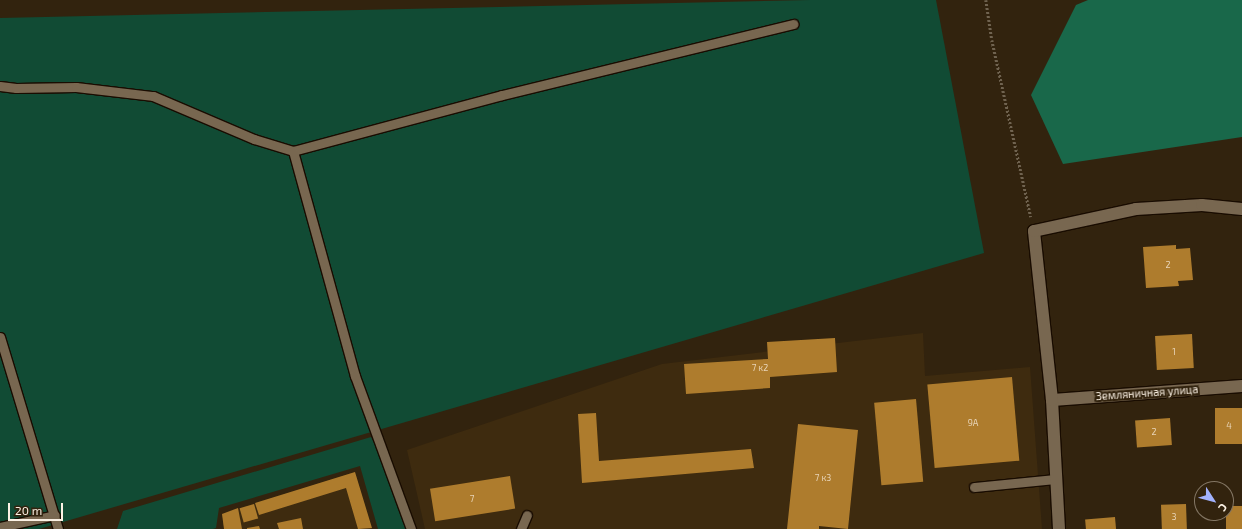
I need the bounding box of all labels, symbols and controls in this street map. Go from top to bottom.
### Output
house number: 2 [1165,260,1171,270]
house number: 1 [1172,347,1176,357]
house number: 7 к2 [752,363,768,373]
street label: Земляничная улица [1095,383,1199,403]
house number: 9А [968,418,978,428]
house number: 4 [1226,421,1232,431]
house number: 2 [1151,427,1157,437]
house number: 7 к3 [815,473,831,483]
north arrow [1194,481,1234,521]
house number: 7 [470,494,474,504]
scale bar [10,495,65,521]
text: С [1216,501,1230,514]
text: 20 m [15,503,42,517]
house number: 3 [1171,512,1177,522]

